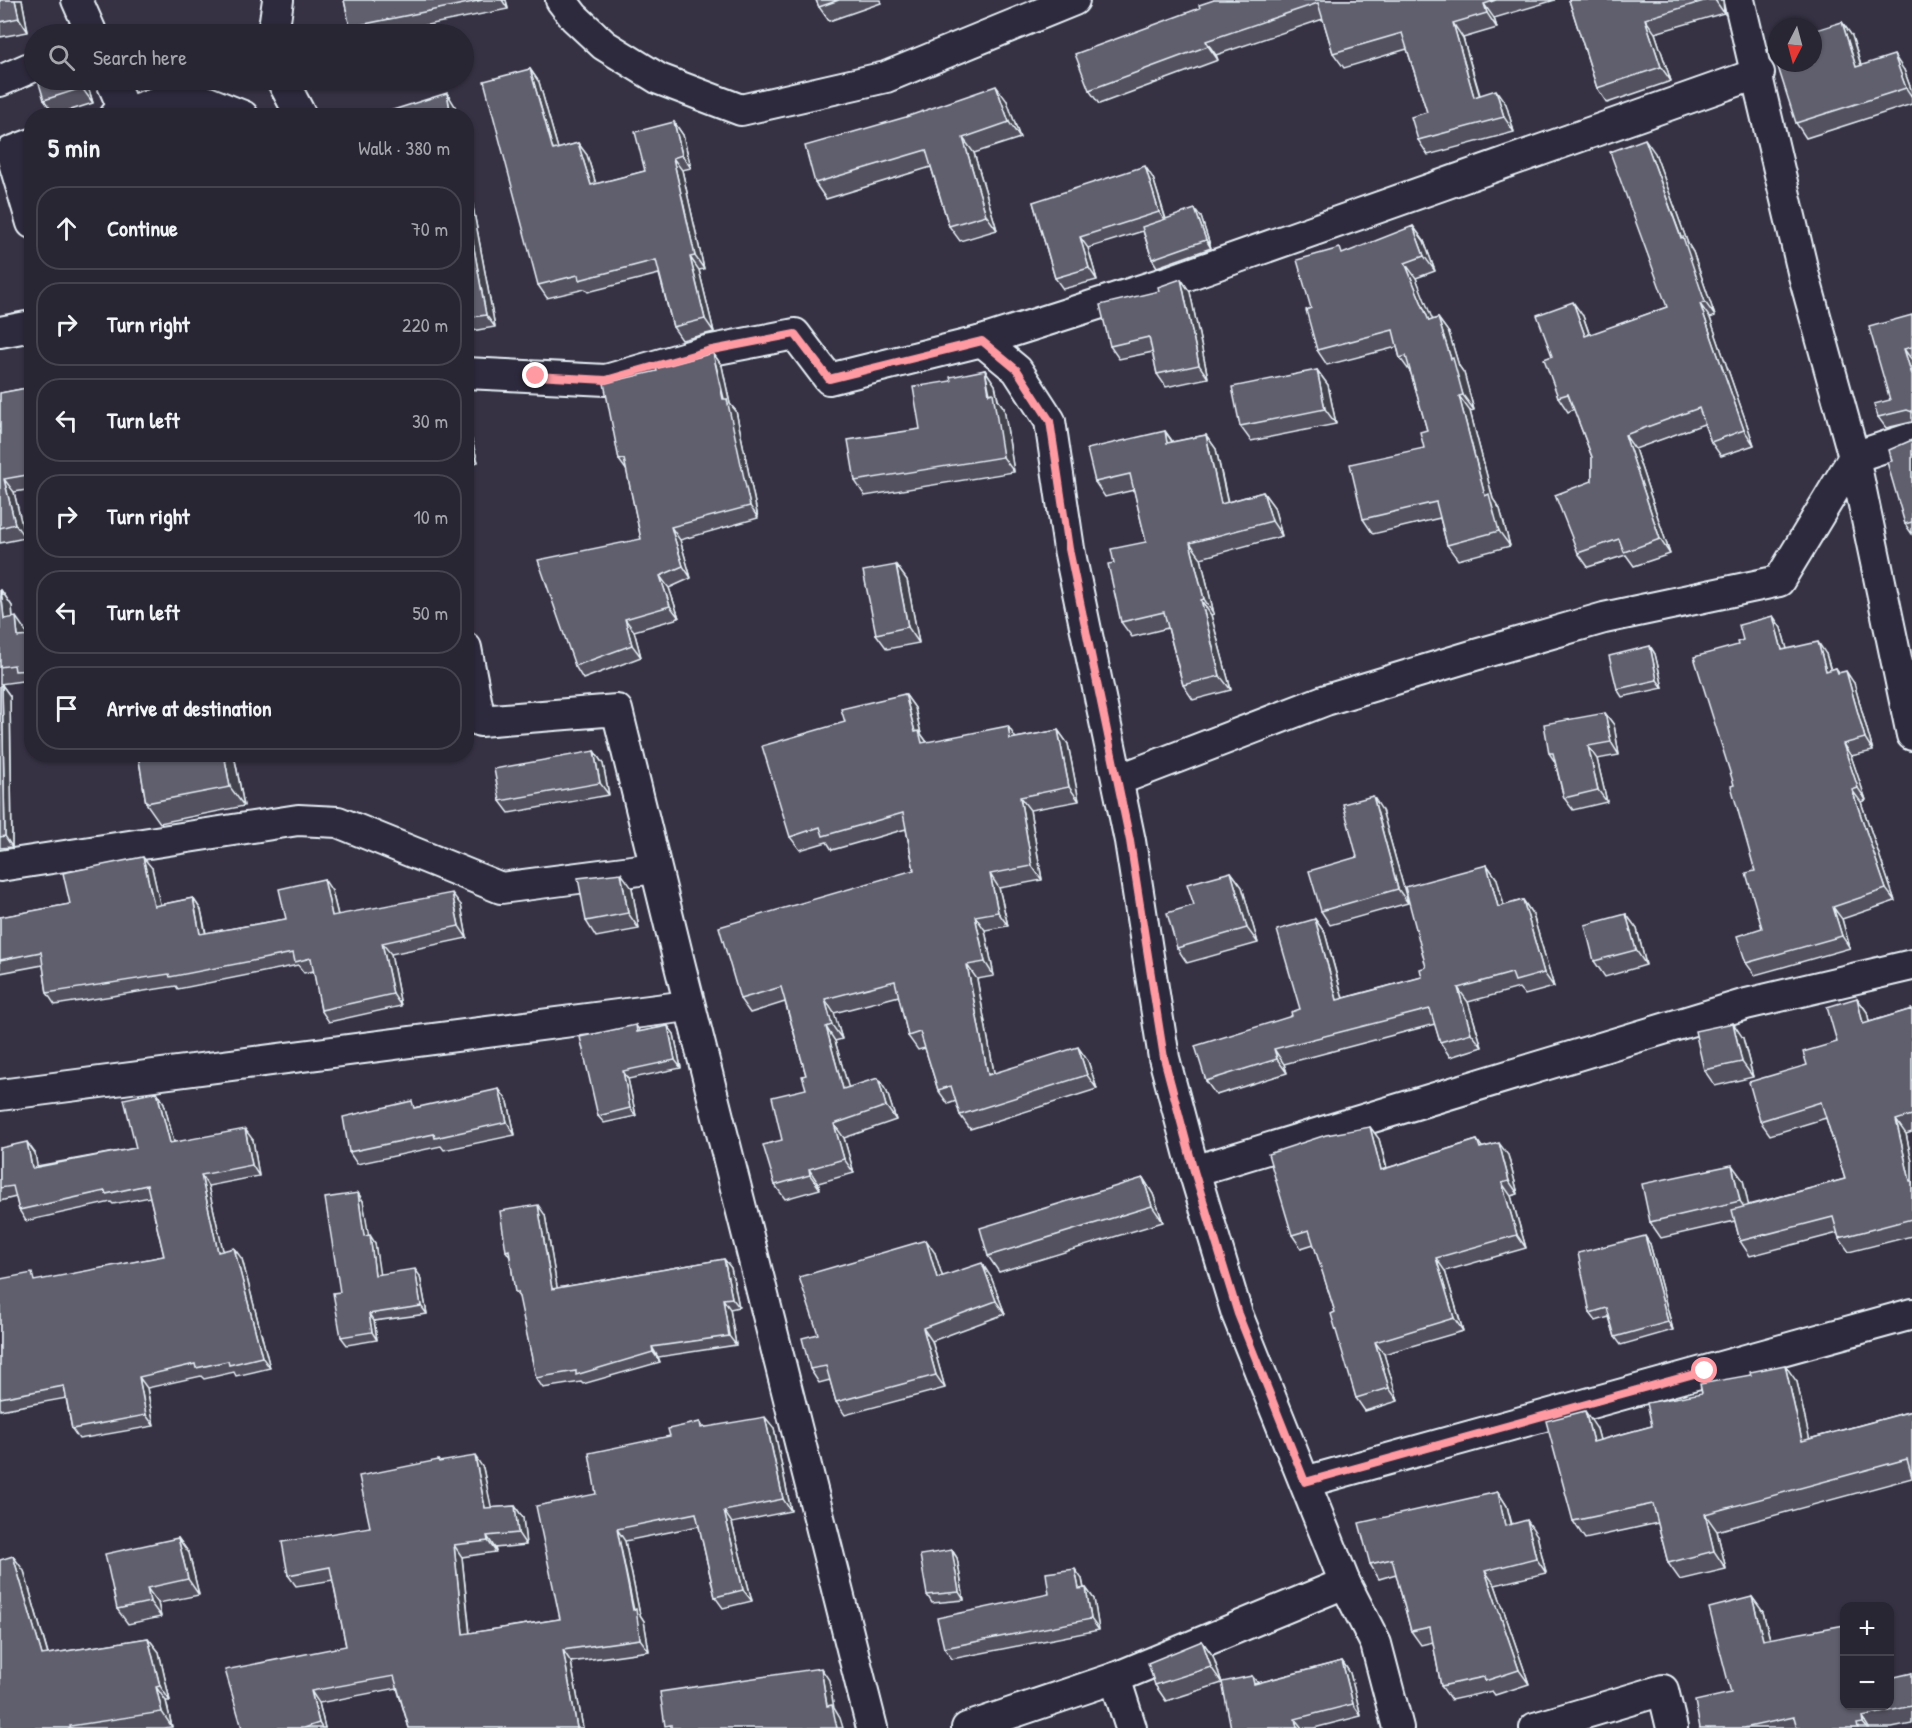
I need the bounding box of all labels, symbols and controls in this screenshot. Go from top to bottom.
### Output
north arrow [1768,18,1822,72]
search box [24,24,474,90]
icon: search [45,41,78,74]
text: Search here [93,42,187,72]
text: 5 min [48,130,100,165]
text: Walk · 380 m [358,134,450,161]
icon: ahead [50,212,83,245]
text: Continue [107,213,178,243]
text: 70 m [411,215,448,242]
icon: right [50,308,83,341]
text: Turn right [107,309,190,339]
text: 220 m [402,311,448,338]
route end [522,362,548,388]
icon: left [50,404,83,437]
text: Turn left [107,405,180,435]
text: 30 m [412,407,448,434]
icon: right [50,500,83,533]
text: Turn right [107,501,190,531]
text: 10 m [414,503,448,530]
icon: left [50,596,83,629]
text: Turn left [107,597,180,627]
text: 50 m [412,599,448,626]
icon: arrive [50,692,83,725]
text: Arrive at destination [107,693,272,723]
route start [1691,1357,1717,1383]
map controls [1840,1602,1894,1710]
button: + [1840,1602,1894,1656]
button: − [1840,1656,1894,1710]

